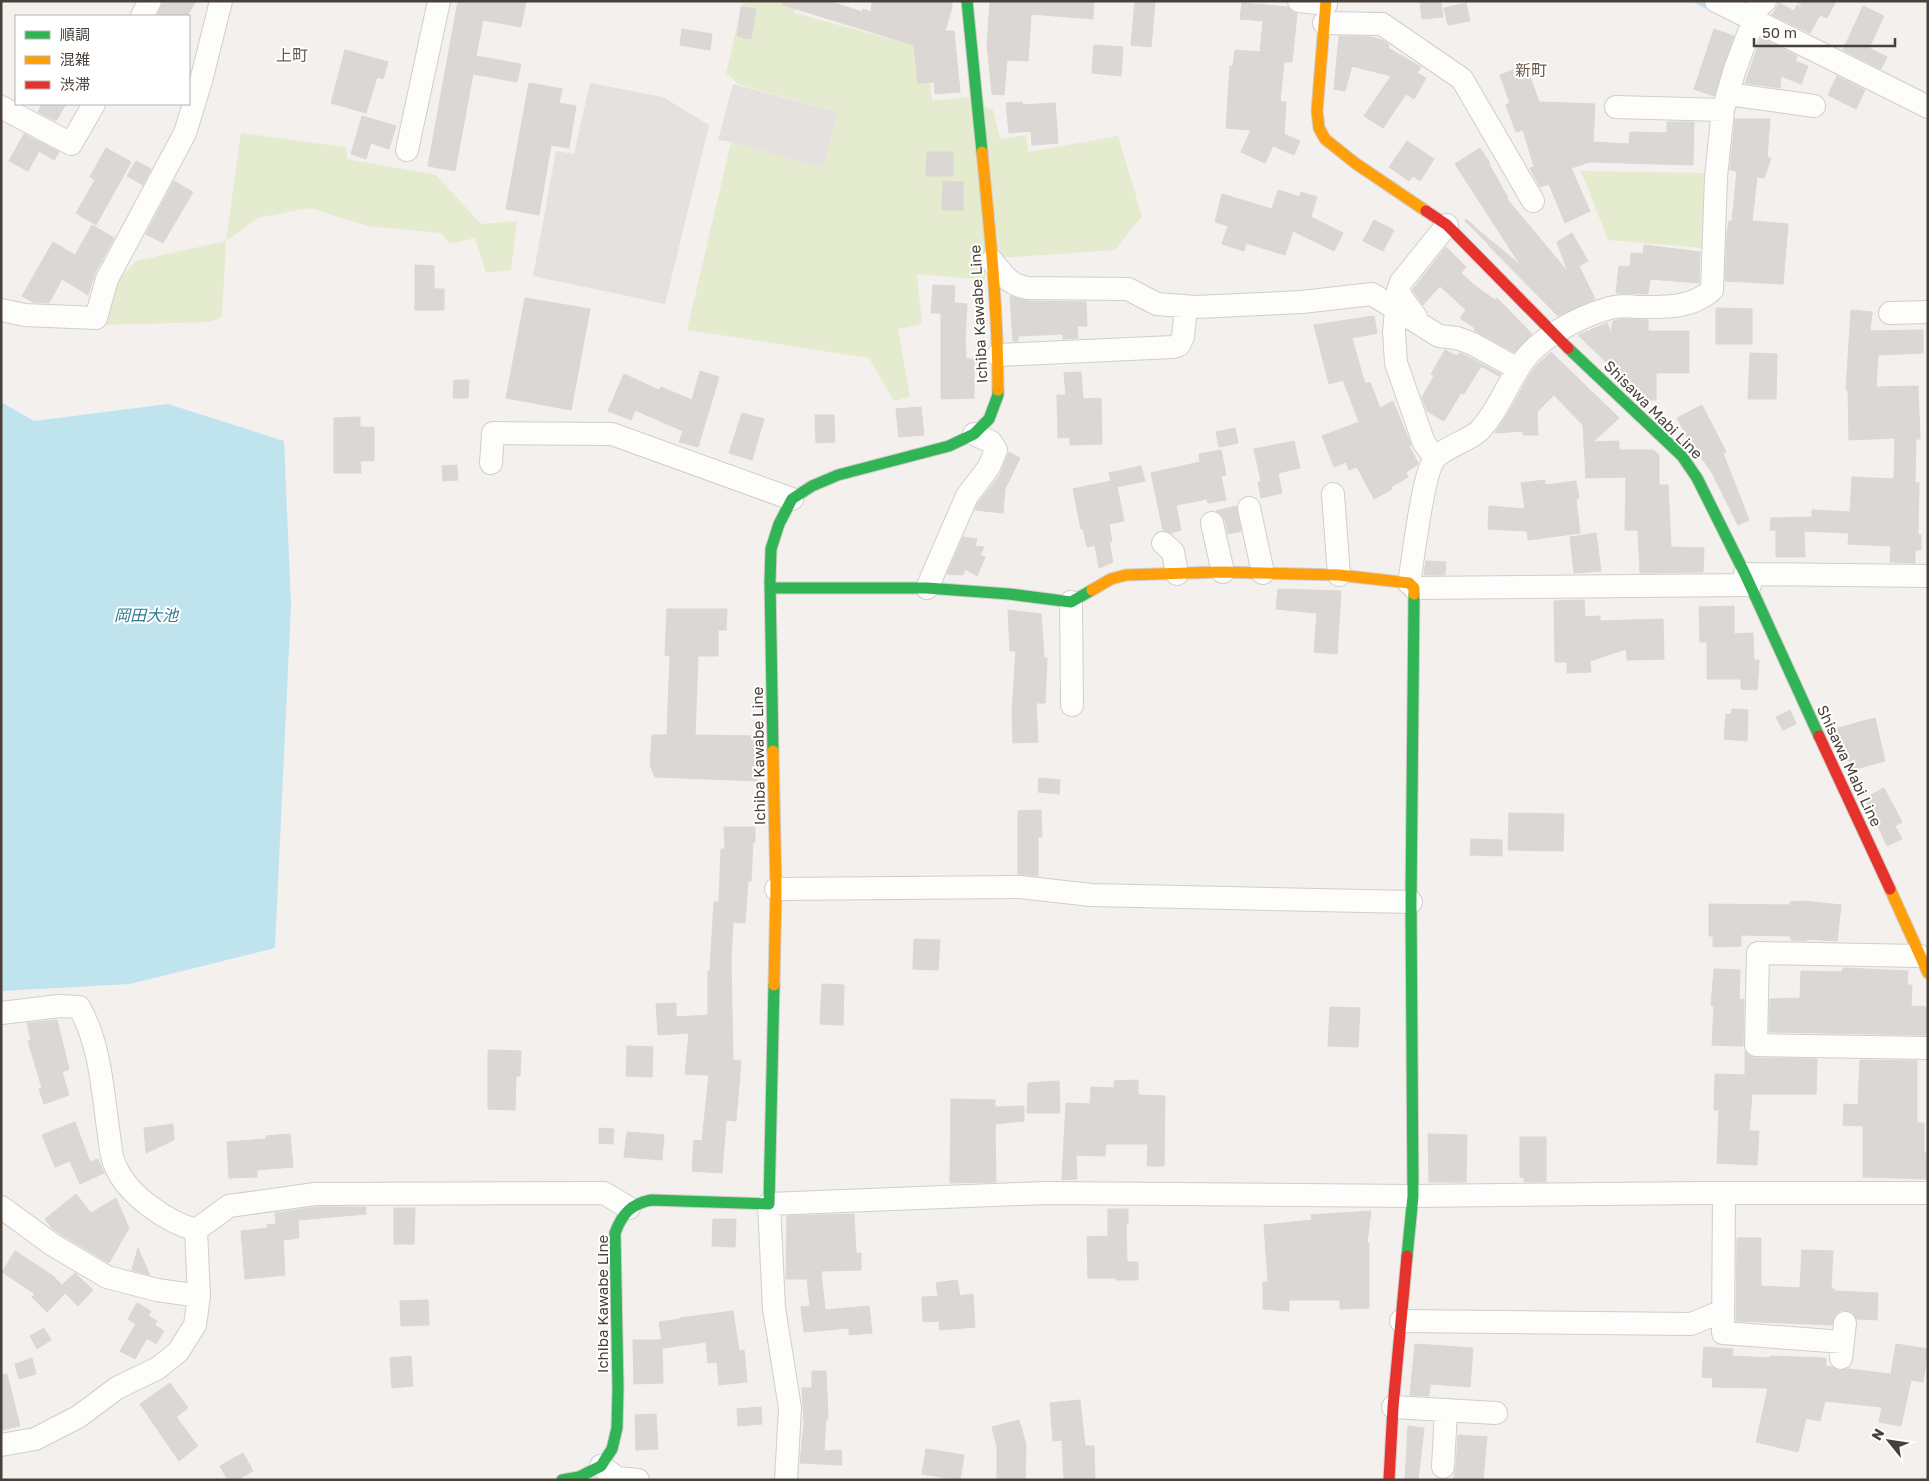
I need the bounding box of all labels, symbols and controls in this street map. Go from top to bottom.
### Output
legend [15,15,190,105]
scale bar [1754,15,1895,47]
text: 50 m [1762,23,1797,41]
text: 順調 [60,25,90,43]
district label: 上町 [276,45,308,65]
text: 混雑 [60,50,90,68]
district label: 新町 [1515,60,1547,80]
text: 渋滞 [60,75,90,93]
street label: Ichiba Kawabe Line [965,244,991,384]
street label: Shisawa Mabi Line [1601,356,1707,463]
water label: 岡田大池 [114,605,180,625]
street label: Ichiba Kawabe Line [748,686,768,825]
street label: Shisawa Mabi Line [1814,702,1886,829]
street label: Ichiba Kawabe Line [593,1234,611,1373]
north arrow [1864,1416,1914,1466]
text: N [1867,1425,1887,1443]

